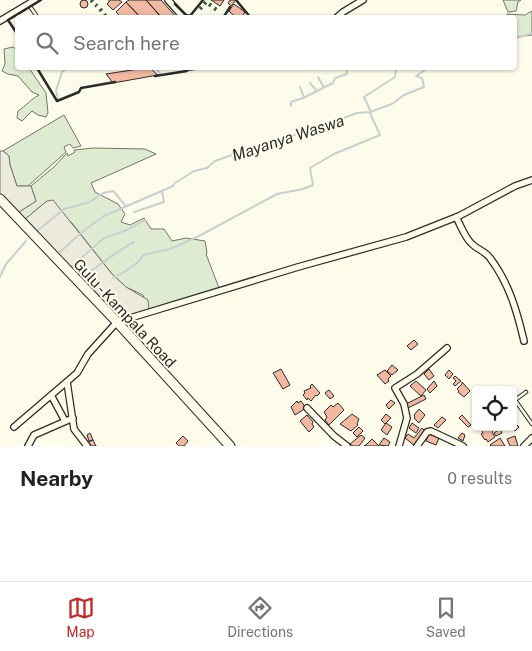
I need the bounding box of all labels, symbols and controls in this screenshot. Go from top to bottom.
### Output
search box [15,15,517,70]
icon: search [33,29,61,57]
text: Search here [73,32,180,54]
water label: Mayanya Waswa [229,111,347,165]
street label: Gulu - Kampala Road [70,255,180,371]
map controls [472,386,517,431]
button: locate [472,386,517,431]
text: Nearby [20,466,93,491]
text: 0 results [447,469,512,488]
tab: Map [66,594,95,640]
tab: Directions [227,594,293,640]
tab: Saved [426,594,466,640]

